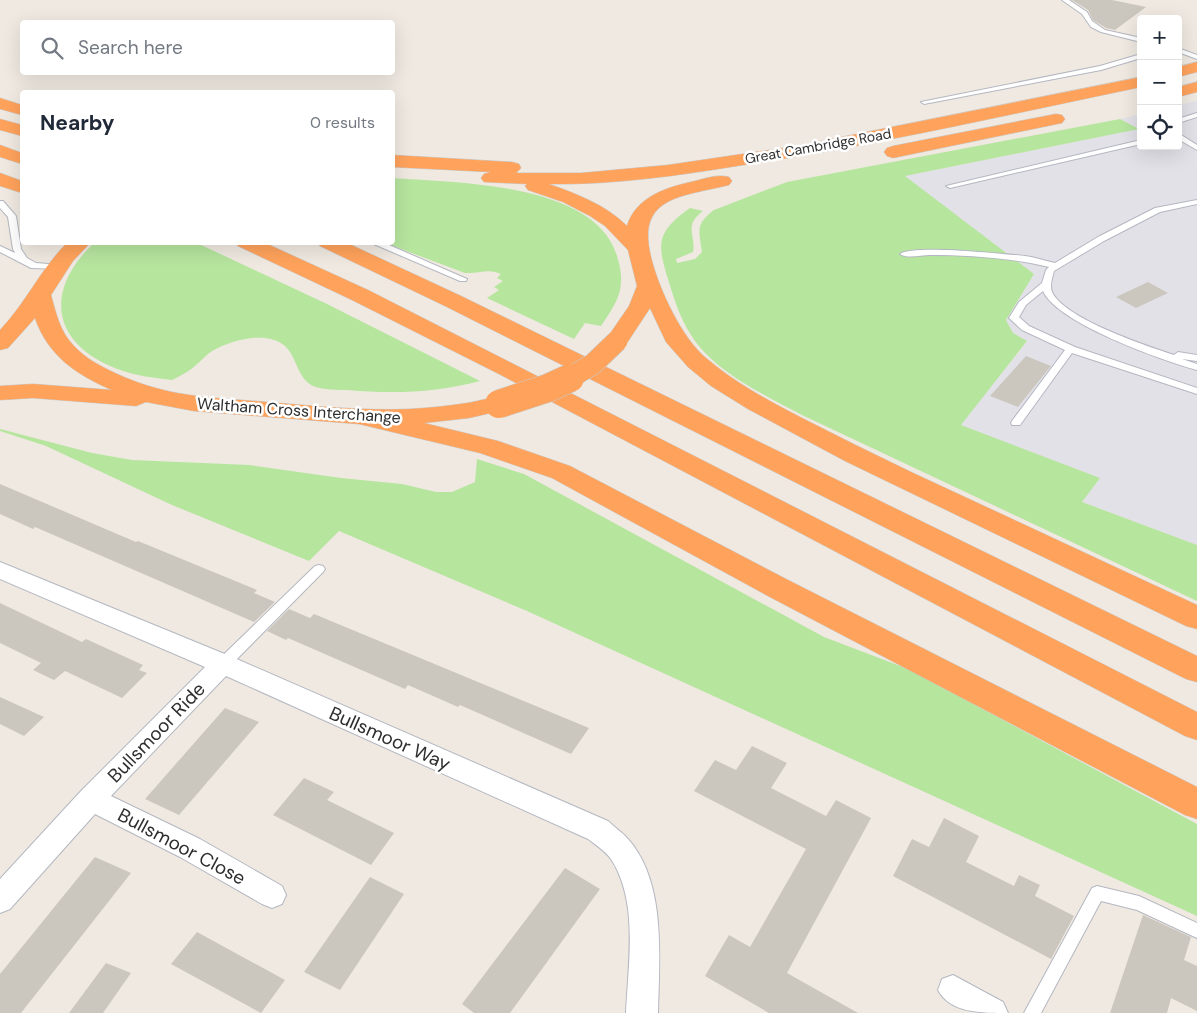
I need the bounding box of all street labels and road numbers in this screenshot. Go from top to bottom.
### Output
street label: Great Cambridge Road [743,124,893,168]
street label: Waltham Cross Interchange [196,393,402,428]
street label: Bullsmoor Ride [102,677,211,788]
street label: Bullsmoor Way [325,701,455,776]
street label: Bullsmoor Close [113,802,250,891]

